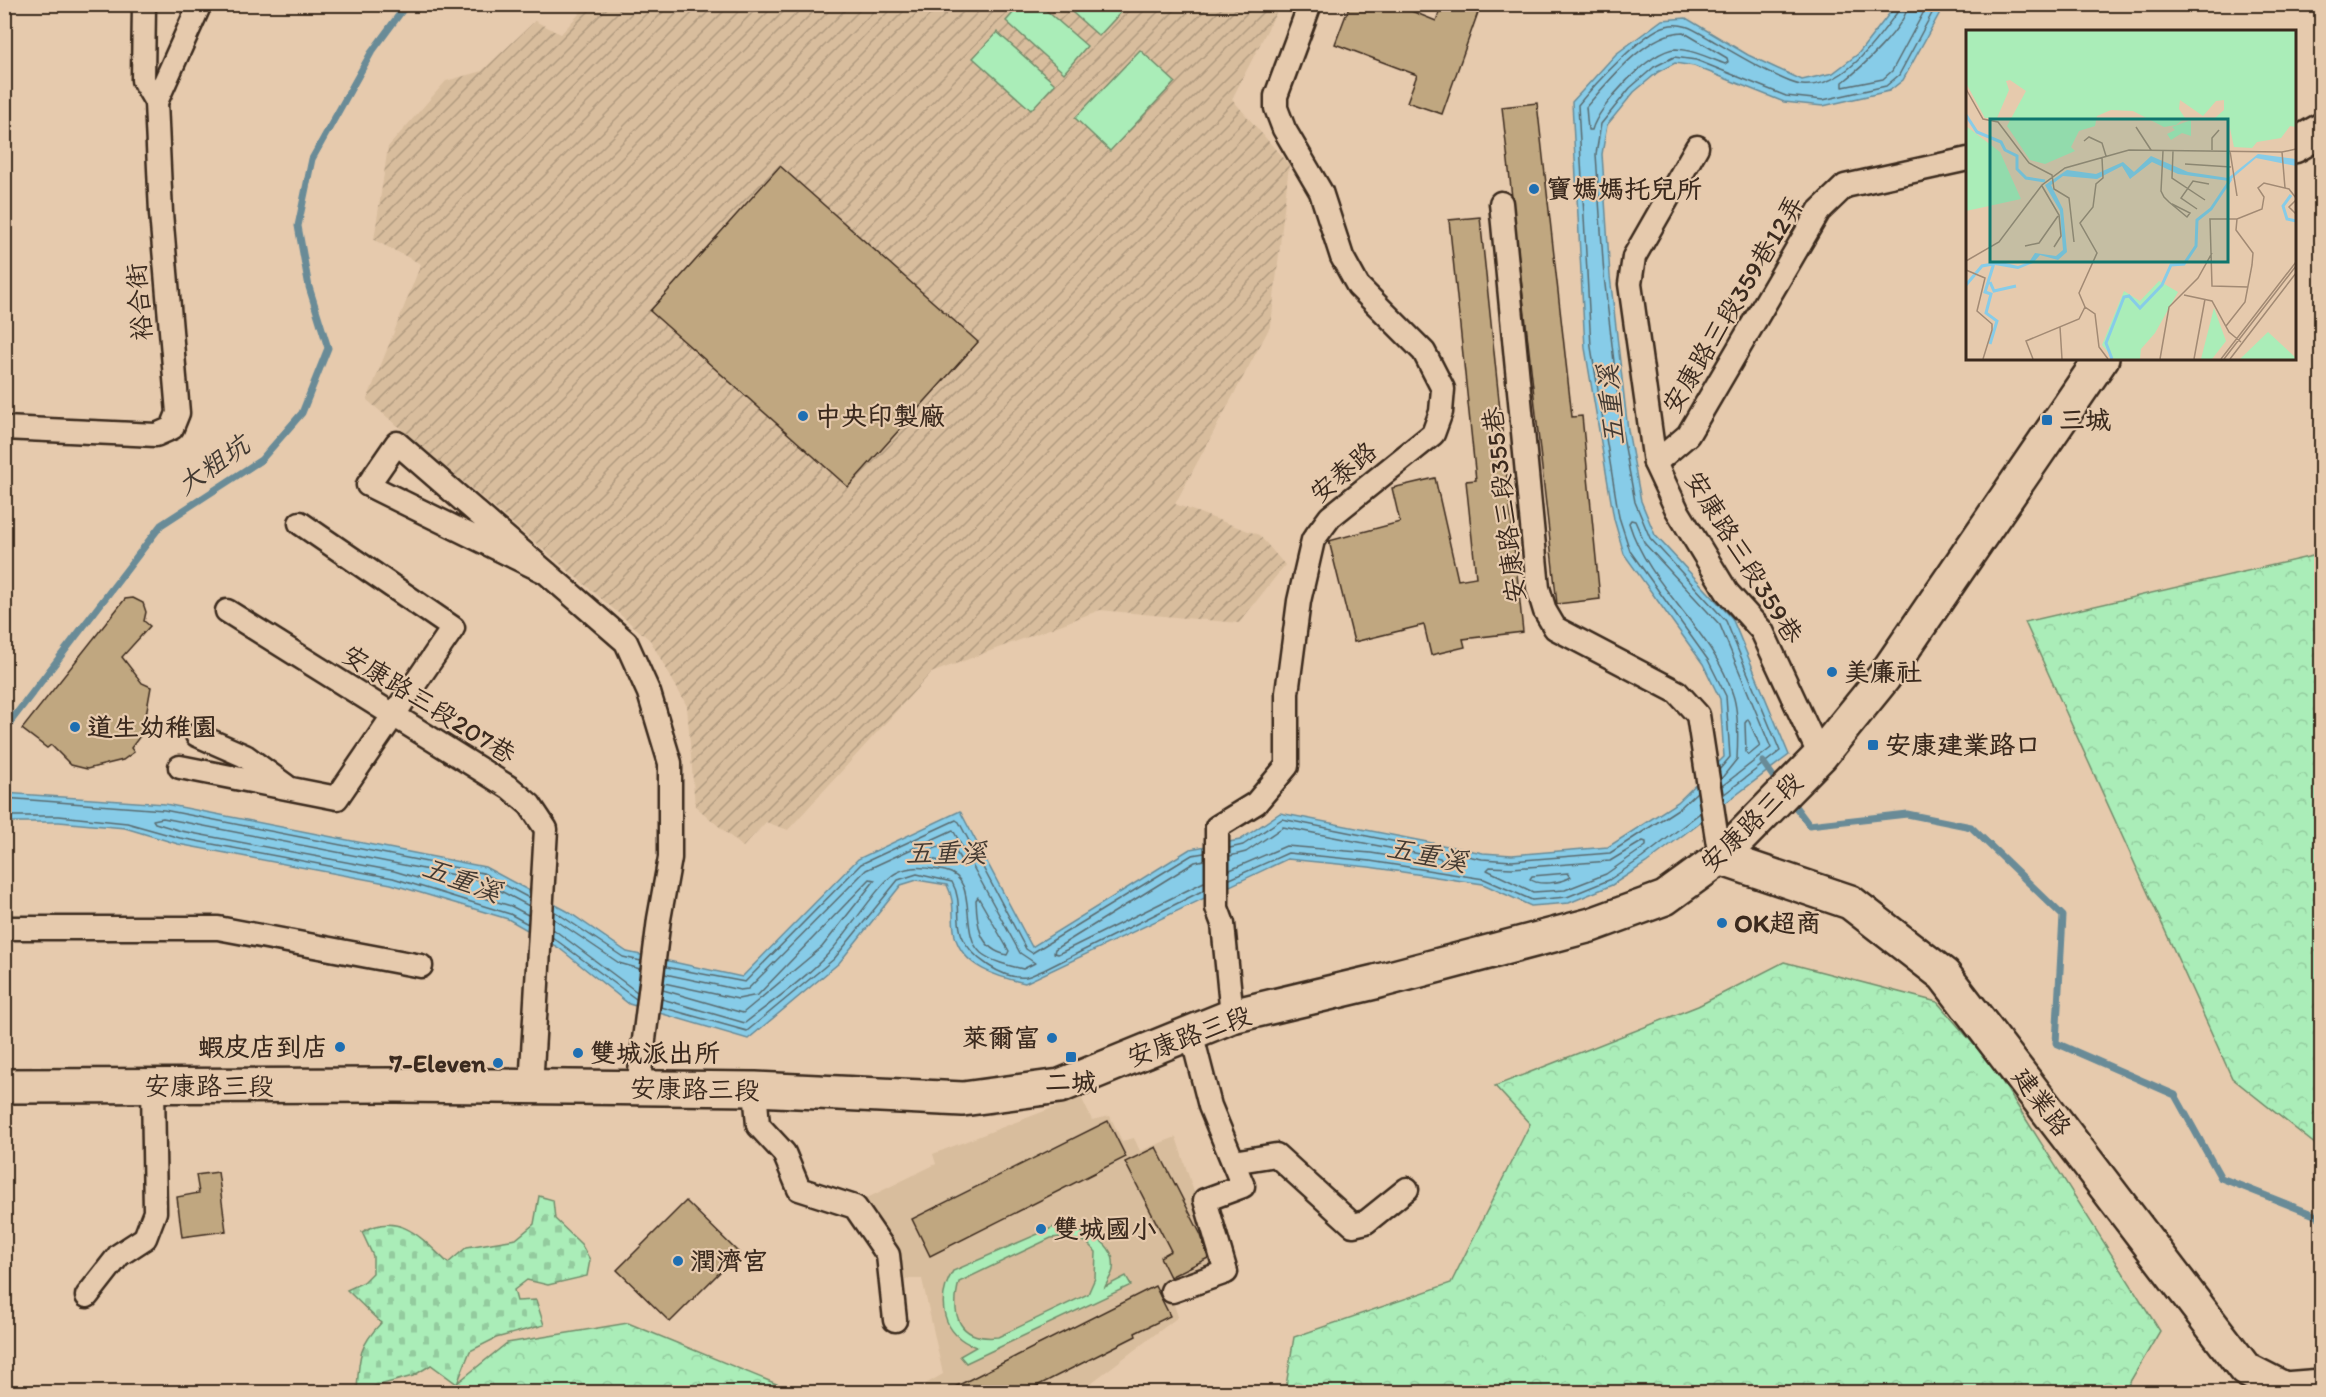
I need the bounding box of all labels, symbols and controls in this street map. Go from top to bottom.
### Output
inset map [1966,30,2296,360]
place label: 寶媽媽托兒所 [1546,173,1702,205]
marker: 寶媽媽托兒所 [1527,182,1541,196]
street label: 安康路三段359巷12弄 [1655,189,1811,419]
street label: 裕合街 [120,262,158,342]
water label: 五重溪 [1590,361,1630,447]
place label: 中央印製廠 [815,400,945,432]
place label: 三城 [2059,404,2111,436]
street label: 安康路三段355巷 [1476,405,1532,605]
marker: 中央印製廠 [796,409,810,423]
marker: 三城 [2040,413,2054,427]
water label: 大粗坑 [170,426,258,501]
street label: 安泰路 [1303,435,1383,509]
street label: 安康路三段359巷 [1678,465,1810,649]
street label: 安康路三段207巷 [336,638,522,770]
place label: 美廉社 [1844,656,1922,688]
marker: 美廉社 [1825,665,1839,679]
place label: 道生幼稚園 [87,711,217,743]
marker: 道生幼稚園 [68,720,82,734]
place label: 安康建業路口 [1885,729,2041,761]
marker: 安康建業路口 [1866,738,1880,752]
street label: 安康路三段 [1693,765,1809,879]
water label: 五重溪 [1384,831,1472,879]
water label: 五重溪 [906,836,988,869]
water label: 五重溪 [418,850,508,910]
place label: OK超商 [1734,907,1821,939]
marker: OK超商 [1715,916,1729,930]
street label: 安康路三段 [1122,999,1256,1073]
place label: 萊爾富 [962,1022,1040,1054]
place label: 蝦皮店到店 [198,1031,328,1063]
marker: 萊爾富 [1045,1031,1059,1045]
place label: 雙城派出所 [590,1037,720,1069]
marker: 蝦皮店到店 [333,1040,347,1054]
marker: 雙城派出所 [571,1046,585,1060]
place label: 7-Eleven [388,1047,486,1079]
marker: 二城 [1064,1050,1078,1064]
marker: 7-Eleven [491,1056,505,1070]
street label: 建業路 [2006,1061,2078,1143]
place label: 二城 [1045,1066,1097,1098]
street label: 安康路三段 [144,1070,274,1102]
street label: 安康路三段 [630,1072,760,1106]
place label: 雙城國小 [1053,1213,1157,1245]
marker: 雙城國小 [1034,1222,1048,1236]
place label: 潤濟宮 [690,1245,768,1277]
marker: 潤濟宮 [671,1254,685,1268]

